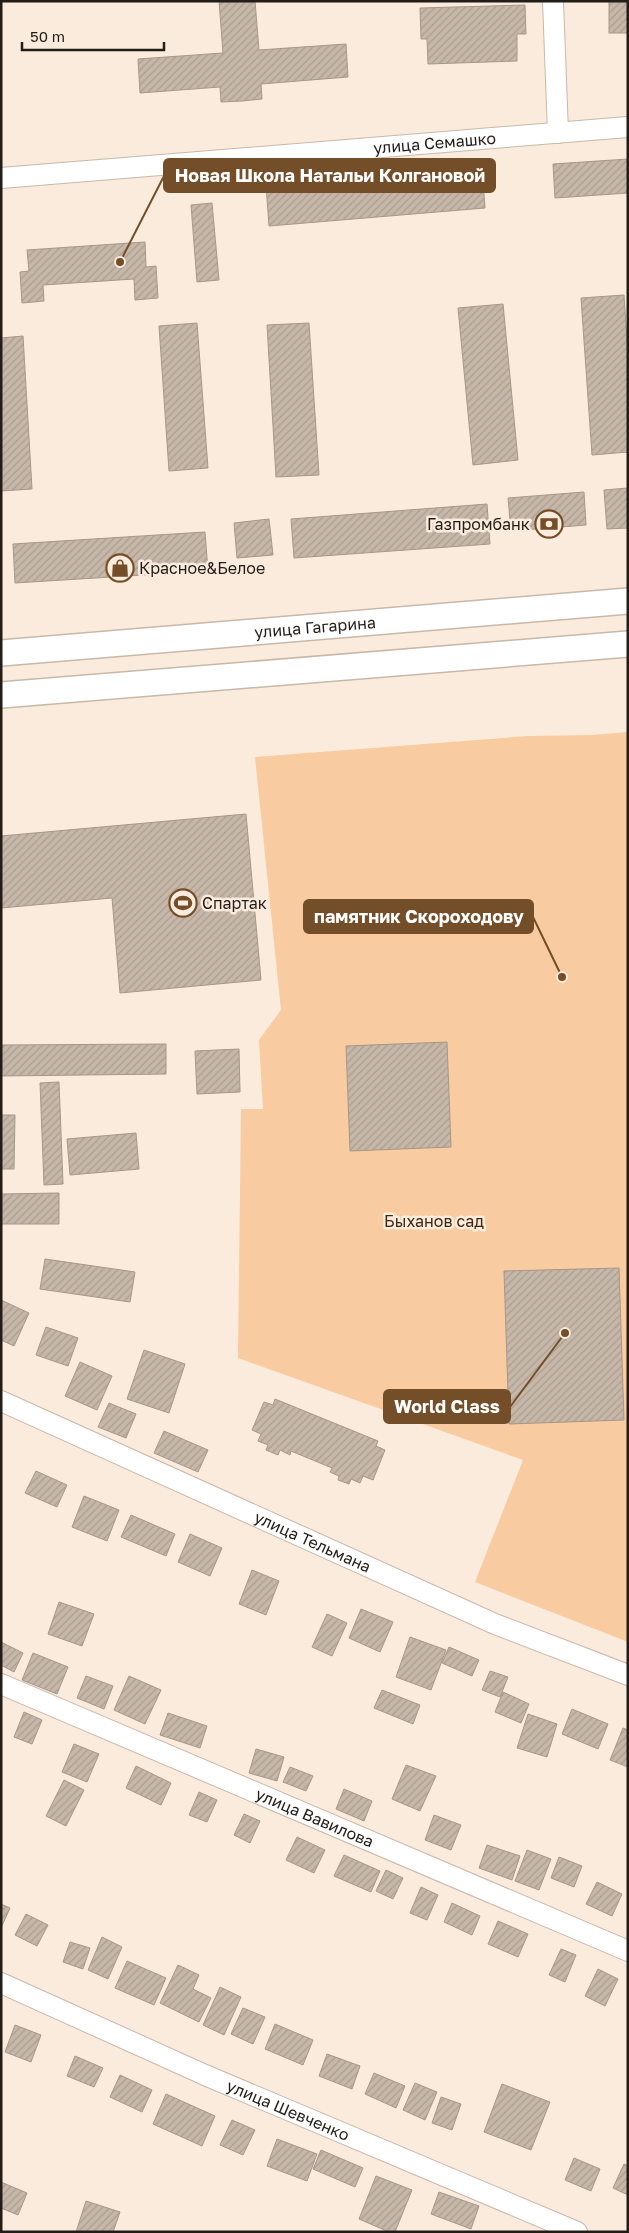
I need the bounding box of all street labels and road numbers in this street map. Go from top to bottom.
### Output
street label: улица Семашко [372,128,497,158]
street label: улица Гагарина [253,612,376,642]
street label: улица Тельмана [251,1507,374,1577]
street label: улица Вавилова [253,1784,377,1852]
street label: улица Шевченко [224,2075,352,2145]

